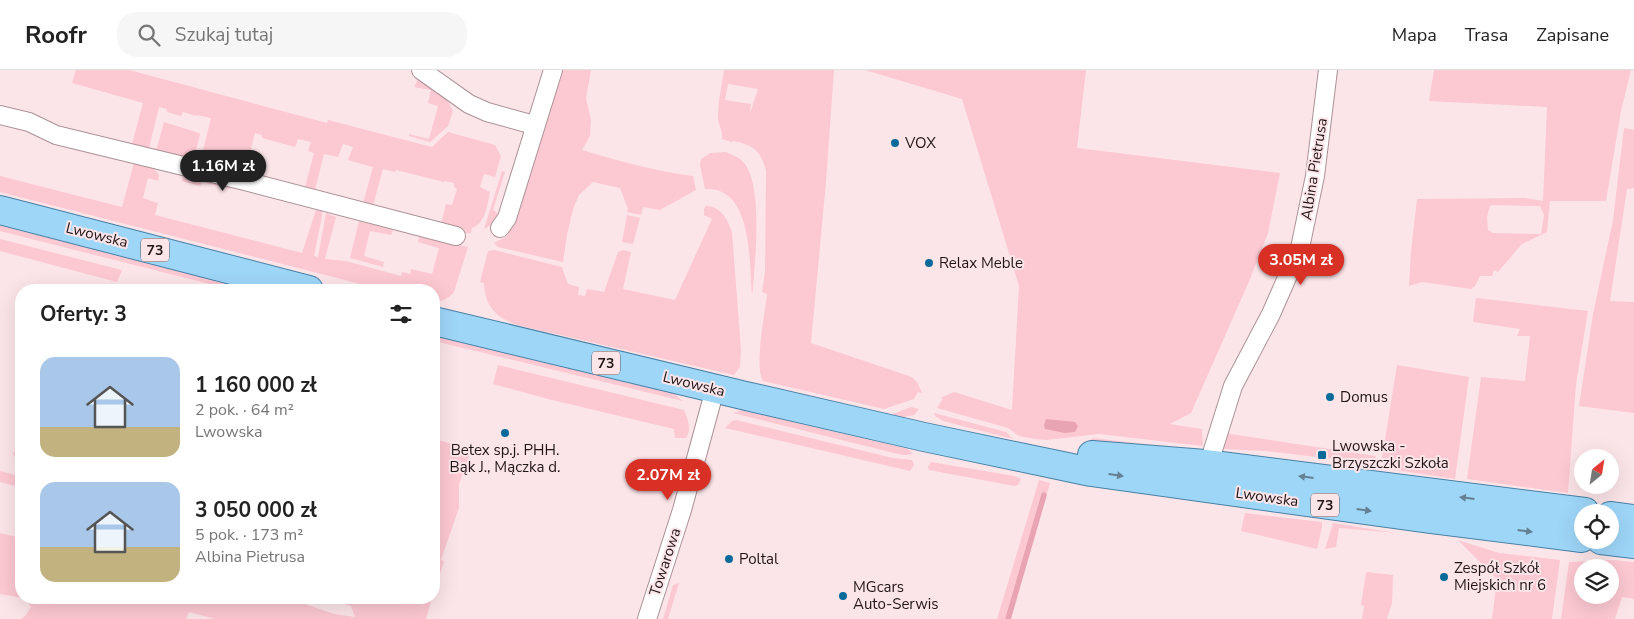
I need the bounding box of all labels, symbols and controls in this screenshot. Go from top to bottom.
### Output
search box [117,12,467,57]
text: Roofr [25,19,87,51]
icon: search [135,21,163,49]
text: Szukaj tutaj [175,22,273,48]
text: Mapa [1392,23,1437,47]
text: Trasa [1465,23,1508,47]
text: Zapisane [1536,23,1609,47]
street label: Albina Pietrusa [1296,117,1332,221]
place label: VOX [904,133,936,153]
marker: VOX [889,137,901,149]
pin: 1.16M zł [171,150,275,192]
text: 1.16M zł [191,155,255,177]
street label: Lwowska [64,218,130,252]
road number: 73 [141,238,169,262]
pin: 3.05M zł [1249,244,1353,286]
text: 3.05M zł [1269,249,1333,271]
place label: Relax Meble [939,253,1023,273]
marker: Relax Meble [923,257,935,269]
text: Oferty: 3 [40,300,127,328]
icon: filters [387,300,415,328]
road number: 73 [592,352,620,374]
street label: Lwowska [661,367,727,401]
text: 1 160 000 zł [195,371,317,399]
icon: home [80,377,140,437]
place label: Domus [1340,387,1388,407]
marker: Domus [1324,391,1336,403]
text: 2 pok. · 64 m² [195,399,294,421]
text: Lwowska [195,421,263,443]
marker: Betex sp.j. PHH. Bąk J., Mączka d. [499,427,511,439]
place label: Lwowska - Brzyszczki Szkoła [1332,436,1449,473]
place label: Betex sp.j. PHH. Bąk J., Mączka d. [450,440,560,477]
marker: Lwowska - Brzyszczki Szkoła [1316,449,1328,461]
north arrow [1574,449,1619,494]
map controls [1574,449,1619,604]
pin: 2.07M zł [616,458,720,501]
text: 2.07M zł [636,464,700,486]
one-way arrow [1109,472,1125,480]
one-way arrow [1297,473,1313,481]
street label: Lwowska [1234,483,1300,511]
road number: 73 [1311,494,1339,516]
one-way arrow [1459,494,1475,502]
text: 3 050 000 zł [195,496,317,524]
icon: home [80,502,140,562]
button: locate [1574,504,1619,549]
one-way arrow [1356,506,1372,514]
text: 5 pok. · 173 m² [195,524,303,546]
street label: Towarowa [645,525,685,599]
one-way arrow [1517,527,1533,535]
text: Albina Pietrusa [195,546,305,568]
place label: Poltal [739,549,779,569]
marker: Poltal [723,553,735,565]
place label: Zespół Szkół Miejskich nr 6 [1454,558,1546,595]
button: layers [1574,559,1619,604]
marker: Zespół Szkół Miejskich nr 6 [1438,571,1450,583]
place label: MGcars Auto-Serwis [853,577,939,614]
marker: MGcars Auto-Serwis [837,590,849,602]

